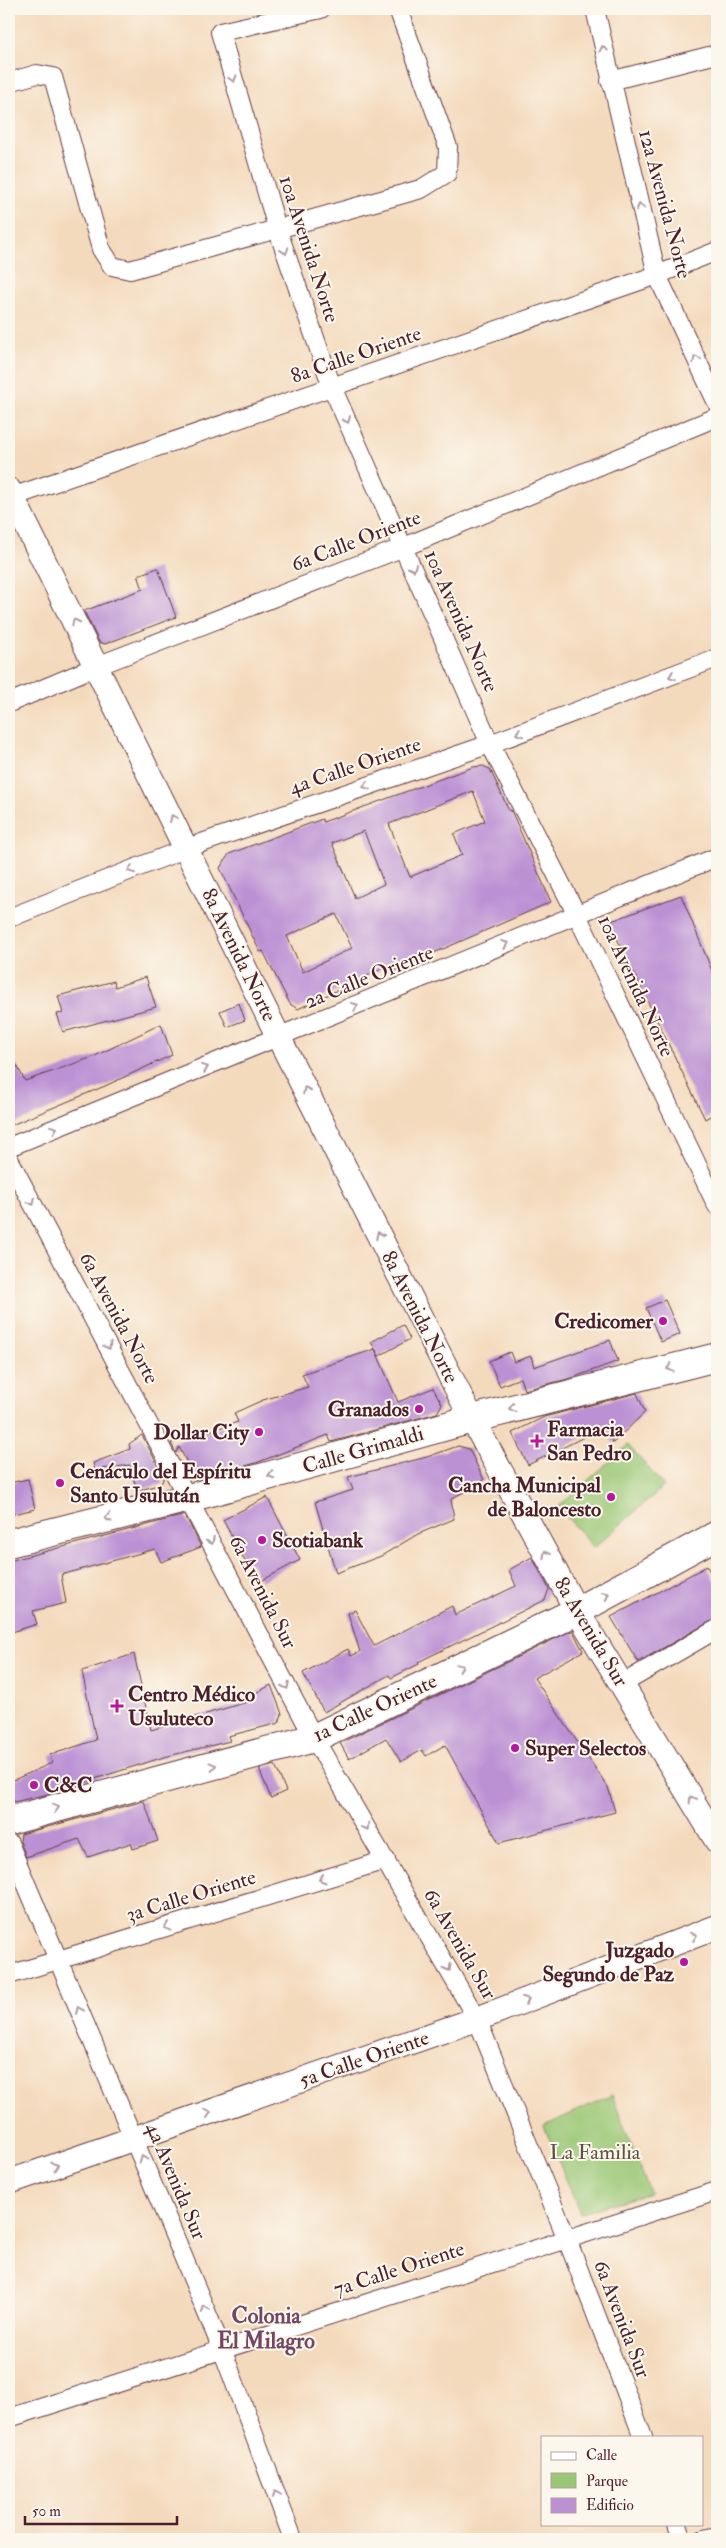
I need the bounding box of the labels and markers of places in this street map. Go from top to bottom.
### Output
place label: Credicomer [554,1308,654,1335]
marker: Credicomer [657,1315,669,1327]
place label: Granados [328,1396,409,1423]
marker: Granados [413,1403,425,1415]
place label: Farmacia San Pedro [547,1416,631,1467]
place label: Dollar City [154,1419,250,1446]
marker: Dollar City [253,1426,265,1438]
marker: Farmacia San Pedro [531,1435,543,1447]
place label: Cenáculo del Espíritu Santo Usulután [70,1458,251,1509]
place label: Cancha Municipal de Baloncesto [448,1472,602,1523]
marker: Cenáculo del Espíritu Santo Usulután [54,1477,66,1489]
marker: Cancha Municipal de Baloncesto [605,1491,617,1503]
place label: Scotiabank [272,1527,364,1554]
marker: Scotiabank [256,1534,268,1546]
place label: Centro Médico Usuluteco [128,1681,255,1732]
marker: Centro Médico Usuluteco [110,1699,124,1713]
place label: Super Selectos [525,1735,646,1762]
marker: Super Selectos [509,1742,521,1754]
place label: C&C [44,1772,92,1799]
marker: C&C [28,1779,40,1791]
place label: Juzgado Segundo de Paz [542,1937,675,1988]
marker: Juzgado Segundo de Paz [678,1956,690,1968]

